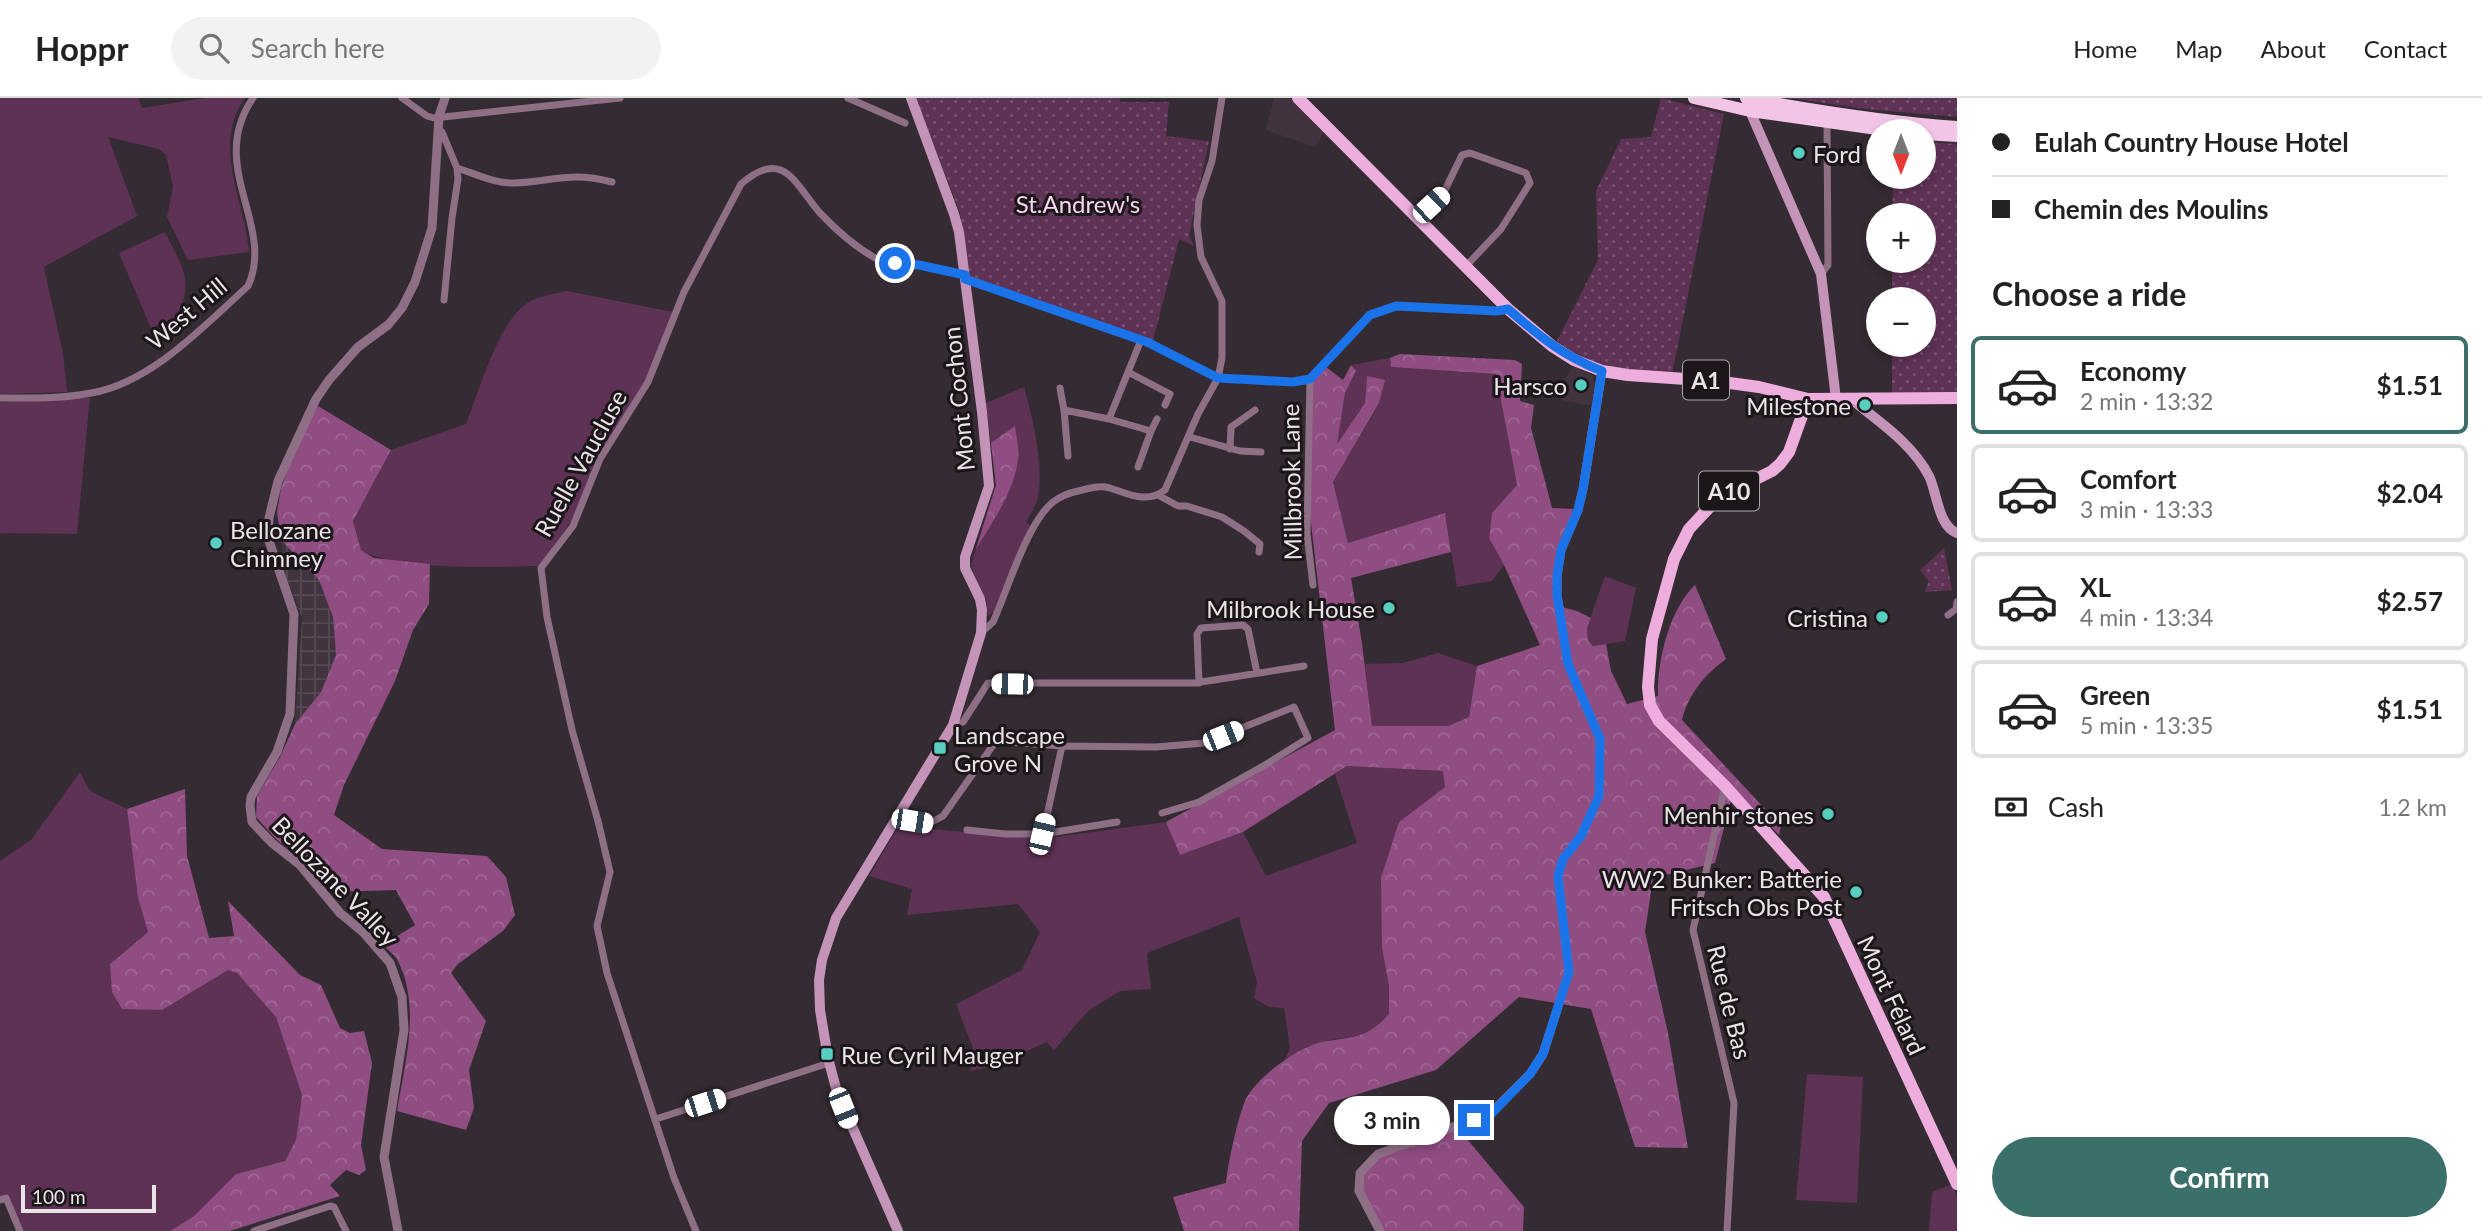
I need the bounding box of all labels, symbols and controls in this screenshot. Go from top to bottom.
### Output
search box [171,17,661,80]
text: Hoppr [35,28,129,68]
icon: search [195,29,233,67]
text: Search here [251,32,385,64]
text: Home [2073,34,2137,63]
text: Map [2175,34,2223,63]
text: About [2261,34,2326,63]
text: Contact [2364,34,2447,63]
north arrow [1866,119,1936,189]
map controls [1866,119,1936,357]
text: Eulah Country House Hotel [2034,126,2349,158]
place label: Ford [1813,139,1861,168]
marker: Ford [1791,145,1807,161]
car [1409,183,1454,227]
park label: St.Andrew's [1016,189,1140,218]
text: Chemin des Moulins [2034,193,2268,225]
button: + [1866,203,1936,273]
route start [879,247,911,279]
street label: West Hill [140,271,232,355]
text: Choose a ride [1992,274,2186,313]
button: − [1866,287,1936,357]
street label: Mont Cochon [936,326,980,472]
icon: car [1996,354,2059,417]
text: Economy [2080,355,2186,387]
road number: A1 [1683,360,1729,400]
text: $1.51 [2377,369,2443,401]
place label: Harsco [1493,371,1567,400]
marker: Harsco [1573,377,1589,393]
street label: Ruelle Vaucluse [528,385,632,541]
text: 2 min · 13:32 [2080,387,2213,415]
place label: Milestone [1746,391,1851,420]
marker: Milestone [1857,397,1873,413]
street label: Millbrook Lane [1275,403,1307,561]
icon: car [1996,462,2059,525]
text: Comfort [2080,463,2177,495]
road number: A10 [1699,472,1759,510]
text: $2.04 [2377,477,2443,509]
text: 3 min · 13:33 [2080,495,2213,523]
place label: Bellozane Chimney [230,515,332,572]
marker: Bellozane Chimney [208,535,224,551]
icon: car [1996,570,2059,633]
text: XL [2080,571,2111,603]
text: $2.57 [2377,585,2443,617]
place label: Milbrook House [1206,594,1375,623]
marker: Milbrook House [1381,600,1397,616]
place label: Cristina [1787,603,1868,632]
text: 4 min · 13:34 [2080,603,2213,631]
marker: Cristina [1874,609,1890,625]
car [991,673,1034,695]
icon: car [1996,678,2059,741]
text: Green [2080,679,2150,711]
text: $1.51 [2377,693,2443,725]
text: 5 min · 13:35 [2080,711,2213,739]
car [1200,718,1247,754]
place label: Landscape Grove N [954,720,1065,777]
marker: Landscape Grove N [932,740,948,756]
icon: cash [1992,788,2030,826]
text: Cash [2048,791,2104,823]
text: 1.2 km [2378,793,2447,821]
place label: Menhir stones [1663,800,1814,829]
marker: Menhir stones [1820,806,1836,822]
car [890,807,935,835]
street label: Bellozane Valley [267,810,406,952]
car [1028,811,1057,857]
place label: WW2 Bunker: Batterie Fritsch Obs Post [1602,864,1842,921]
marker: WW2 Bunker: Batterie Fritsch Obs Post [1848,884,1864,900]
street label: Mont Félard [1852,931,1932,1059]
street label: Rue de Bas [1702,942,1758,1062]
place label: Rue Cyril Mauger [841,1040,1023,1069]
marker: Rue Cyril Mauger [819,1046,835,1062]
car [826,1085,861,1131]
car [682,1087,729,1119]
callout: 3 min [1334,1096,1450,1144]
route end [1458,1104,1490,1136]
text: 3 min [1363,1106,1421,1134]
button: Confirm [1992,1137,2447,1217]
scale bar [21,1182,156,1214]
text: 100 m [32,1185,86,1208]

